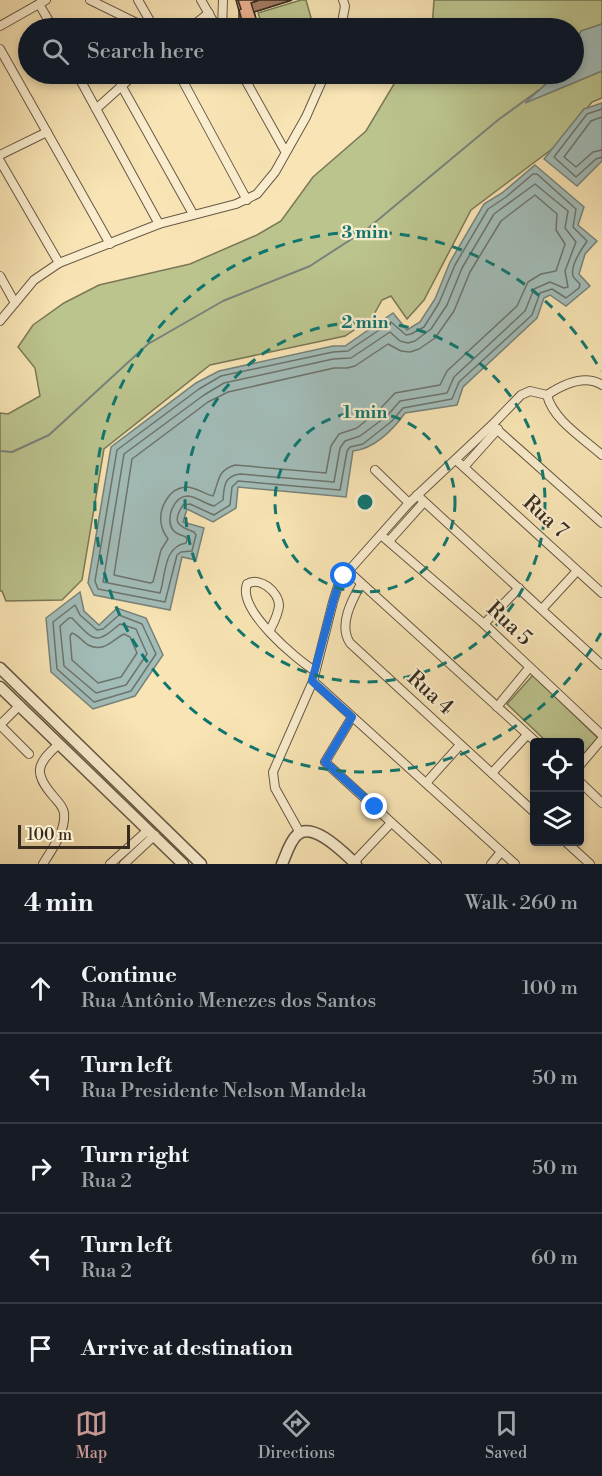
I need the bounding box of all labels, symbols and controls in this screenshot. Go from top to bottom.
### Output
search box [18,18,584,84]
icon: search [39,35,72,68]
text: Search here [87,38,204,65]
text: 3 min [342,221,388,244]
text: 2 min [341,311,389,334]
text: 1 min [343,401,387,424]
street label: Rua 7 [517,490,573,544]
centre of rings [355,492,375,512]
route start [330,562,356,588]
street label: Rua 5 [481,596,537,652]
street label: Rua 4 [401,665,459,721]
map controls [530,738,584,846]
button: locate [530,738,584,792]
button: layers [530,792,584,846]
route end [361,793,387,819]
scale bar [18,822,130,850]
text: 100 m [27,825,72,845]
text: 4 min [24,887,94,919]
text: Walk · 260 m [465,891,578,916]
text: Continue [81,962,177,989]
icon: ahead [24,972,57,1005]
text: 100 m [522,976,578,1001]
text: Rua Antônio Menezes dos Santos [81,989,376,1014]
text: Turn left [81,1052,172,1079]
icon: left [24,1062,57,1095]
text: 50 m [532,1066,578,1091]
text: Rua Presidente Nelson Mandela [81,1079,367,1104]
text: Turn right [81,1142,189,1169]
icon: right [24,1152,57,1185]
text: 50 m [532,1156,578,1181]
text: Rua 2 [81,1169,132,1194]
text: Turn left [81,1232,172,1259]
icon: left [24,1242,57,1275]
text: 60 m [531,1246,578,1271]
text: Rua 2 [81,1259,132,1284]
icon: arrive [24,1332,57,1365]
text: Arrive at destination [81,1335,293,1362]
tab: Map [75,1407,108,1463]
tab: Directions [258,1407,335,1463]
tab: Saved [485,1407,527,1463]

